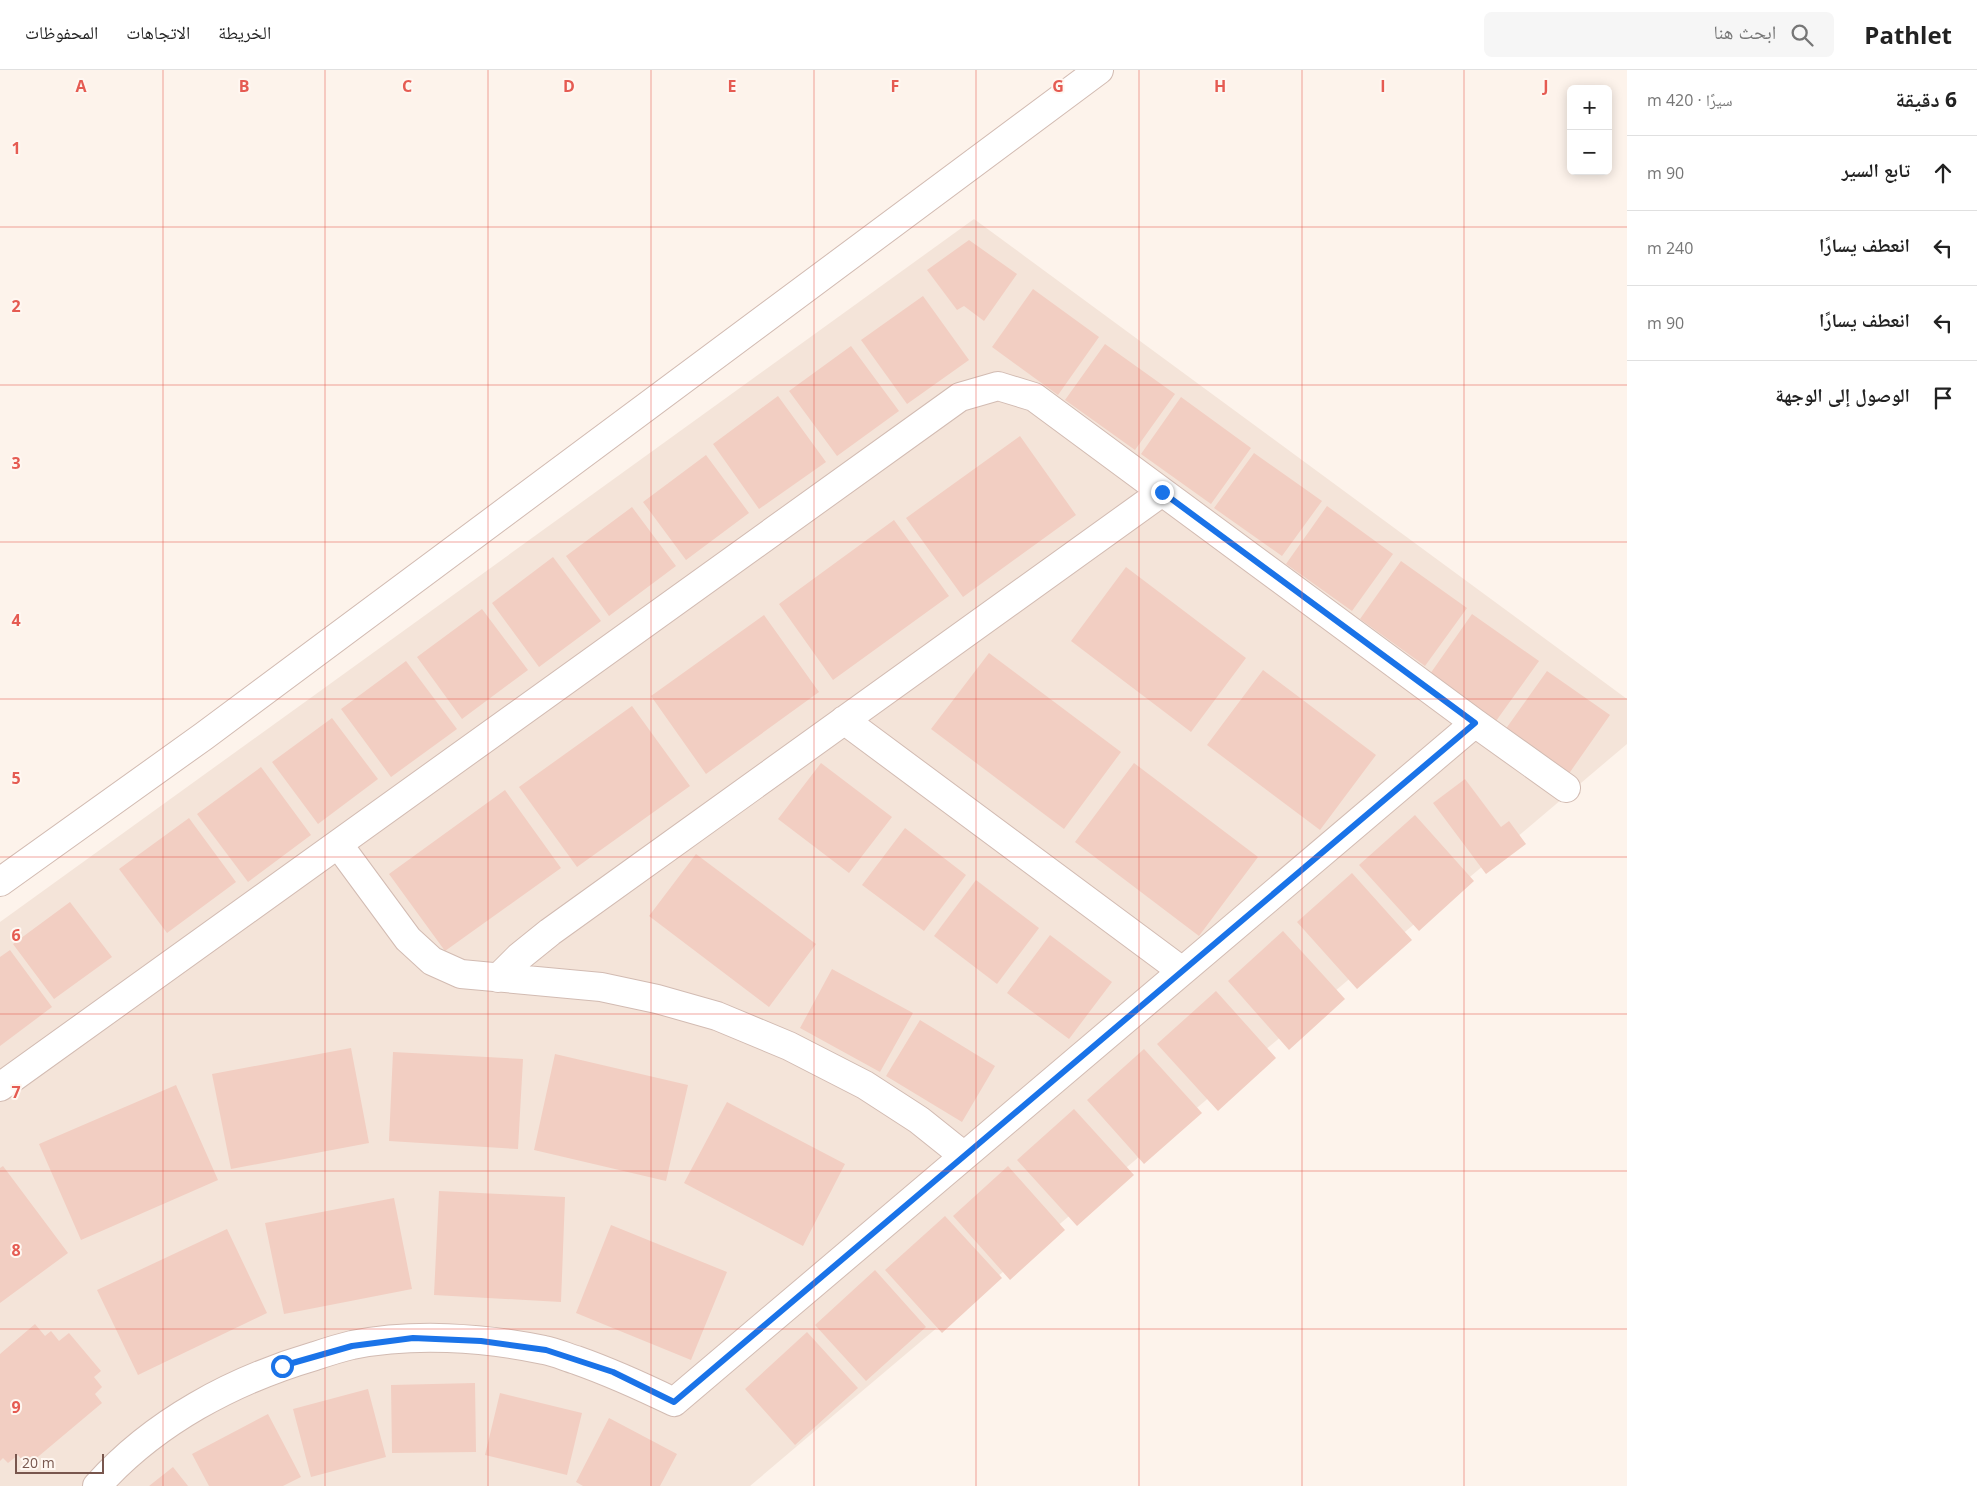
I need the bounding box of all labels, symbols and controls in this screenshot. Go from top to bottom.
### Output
search box [1484,12,1834,57]
text: Pathlet [1864,18,1952,51]
text: ابحث هنا [1713,19,1776,45]
text: المحفوظات [25,20,98,44]
text: الاتجاهات [126,20,190,44]
text: الخريطة [218,20,271,44]
icon: search [1788,21,1816,49]
text: A [75,75,87,97]
text: B [239,75,249,97]
text: C [402,75,412,97]
text: D [563,75,575,97]
text: E [728,75,737,97]
text: F [891,75,899,97]
text: G [1052,75,1064,97]
text: H [1214,75,1226,97]
text: I [1380,75,1386,97]
text: J [1541,75,1549,97]
map controls [1567,85,1612,175]
button: + [1567,85,1612,130]
text: 6 دقيقة [1895,85,1957,113]
text: سيرًا · 420 m [1647,89,1733,111]
button: − [1567,130,1612,175]
text: 1 [11,137,21,159]
text: تابع السير [1842,157,1910,183]
icon: ahead [1929,159,1957,187]
text: 90 m [1647,162,1684,184]
text: انعطف يسارًا [1819,232,1910,258]
icon: left [1929,234,1957,262]
text: 240 m [1647,237,1693,259]
text: 2 [11,295,21,317]
text: انعطف يسارًا [1819,307,1910,333]
icon: left [1929,309,1957,337]
text: 90 m [1647,312,1684,334]
text: الوصول إلى الوجهة [1775,382,1910,408]
icon: arrive [1929,384,1957,412]
text: 3 [11,452,21,474]
route end [1151,481,1174,504]
text: 4 [11,609,21,631]
text: 5 [11,767,21,789]
text: 6 [11,924,21,946]
text: 7 [11,1081,21,1103]
text: 8 [11,1239,21,1261]
route start [271,1355,294,1378]
text: 9 [11,1396,21,1418]
scale bar [15,1451,104,1474]
text: 20 m [22,1453,55,1472]

